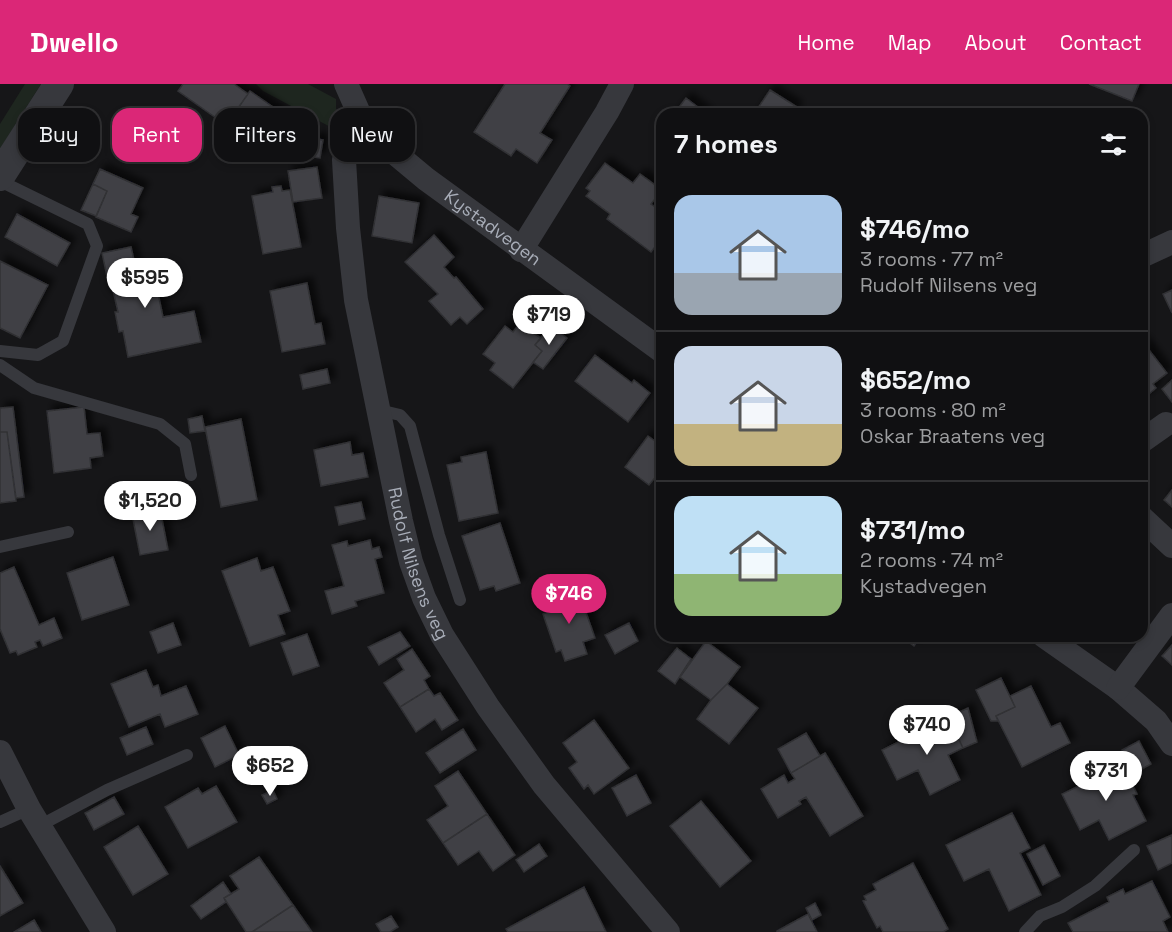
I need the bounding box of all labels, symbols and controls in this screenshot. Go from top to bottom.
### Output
text: Dwello [30,24,119,60]
text: Home [797,29,855,56]
text: Map [888,29,932,56]
text: About [965,29,1027,56]
text: Contact [1060,29,1142,56]
chip: Buy [18,108,100,162]
chip: Rent [112,108,202,162]
chip: Filters [214,108,318,162]
chip: New [330,108,415,162]
text: 7 homes [674,127,778,161]
icon: filters [1097,128,1130,161]
street label: Kystadvegen [440,184,546,270]
text: $746/mo [860,212,970,246]
icon: home [722,219,794,291]
text: 3 rooms · 77 m² [860,246,1003,272]
pin: $595 [109,258,181,309]
text: $595 [121,264,169,290]
text: Rudolf Nilsens veg [860,272,1037,298]
pin: $719 [513,295,585,346]
text: $719 [527,301,571,327]
text: $652/mo [860,363,971,397]
icon: home [722,370,794,442]
text: 3 rooms · 80 m² [860,397,1006,423]
text: Oskar Braatens veg [860,423,1045,449]
pin: $1,520 [101,481,199,532]
street label: Rudolf Nilsens veg [383,485,455,643]
text: $1,520 [118,487,182,513]
text: $731/mo [860,513,965,547]
icon: home [722,520,794,592]
text: 2 rooms · 74 m² [860,547,1003,573]
text: Kystadvegen [860,573,987,599]
pin: $746 [533,574,605,625]
text: $746 [545,580,593,606]
pin: $740 [891,705,963,756]
text: $740 [903,711,951,737]
pin: $652 [234,746,306,797]
pin: $731 [1070,751,1142,802]
text: $652 [246,752,294,778]
text: $731 [1084,757,1128,783]

